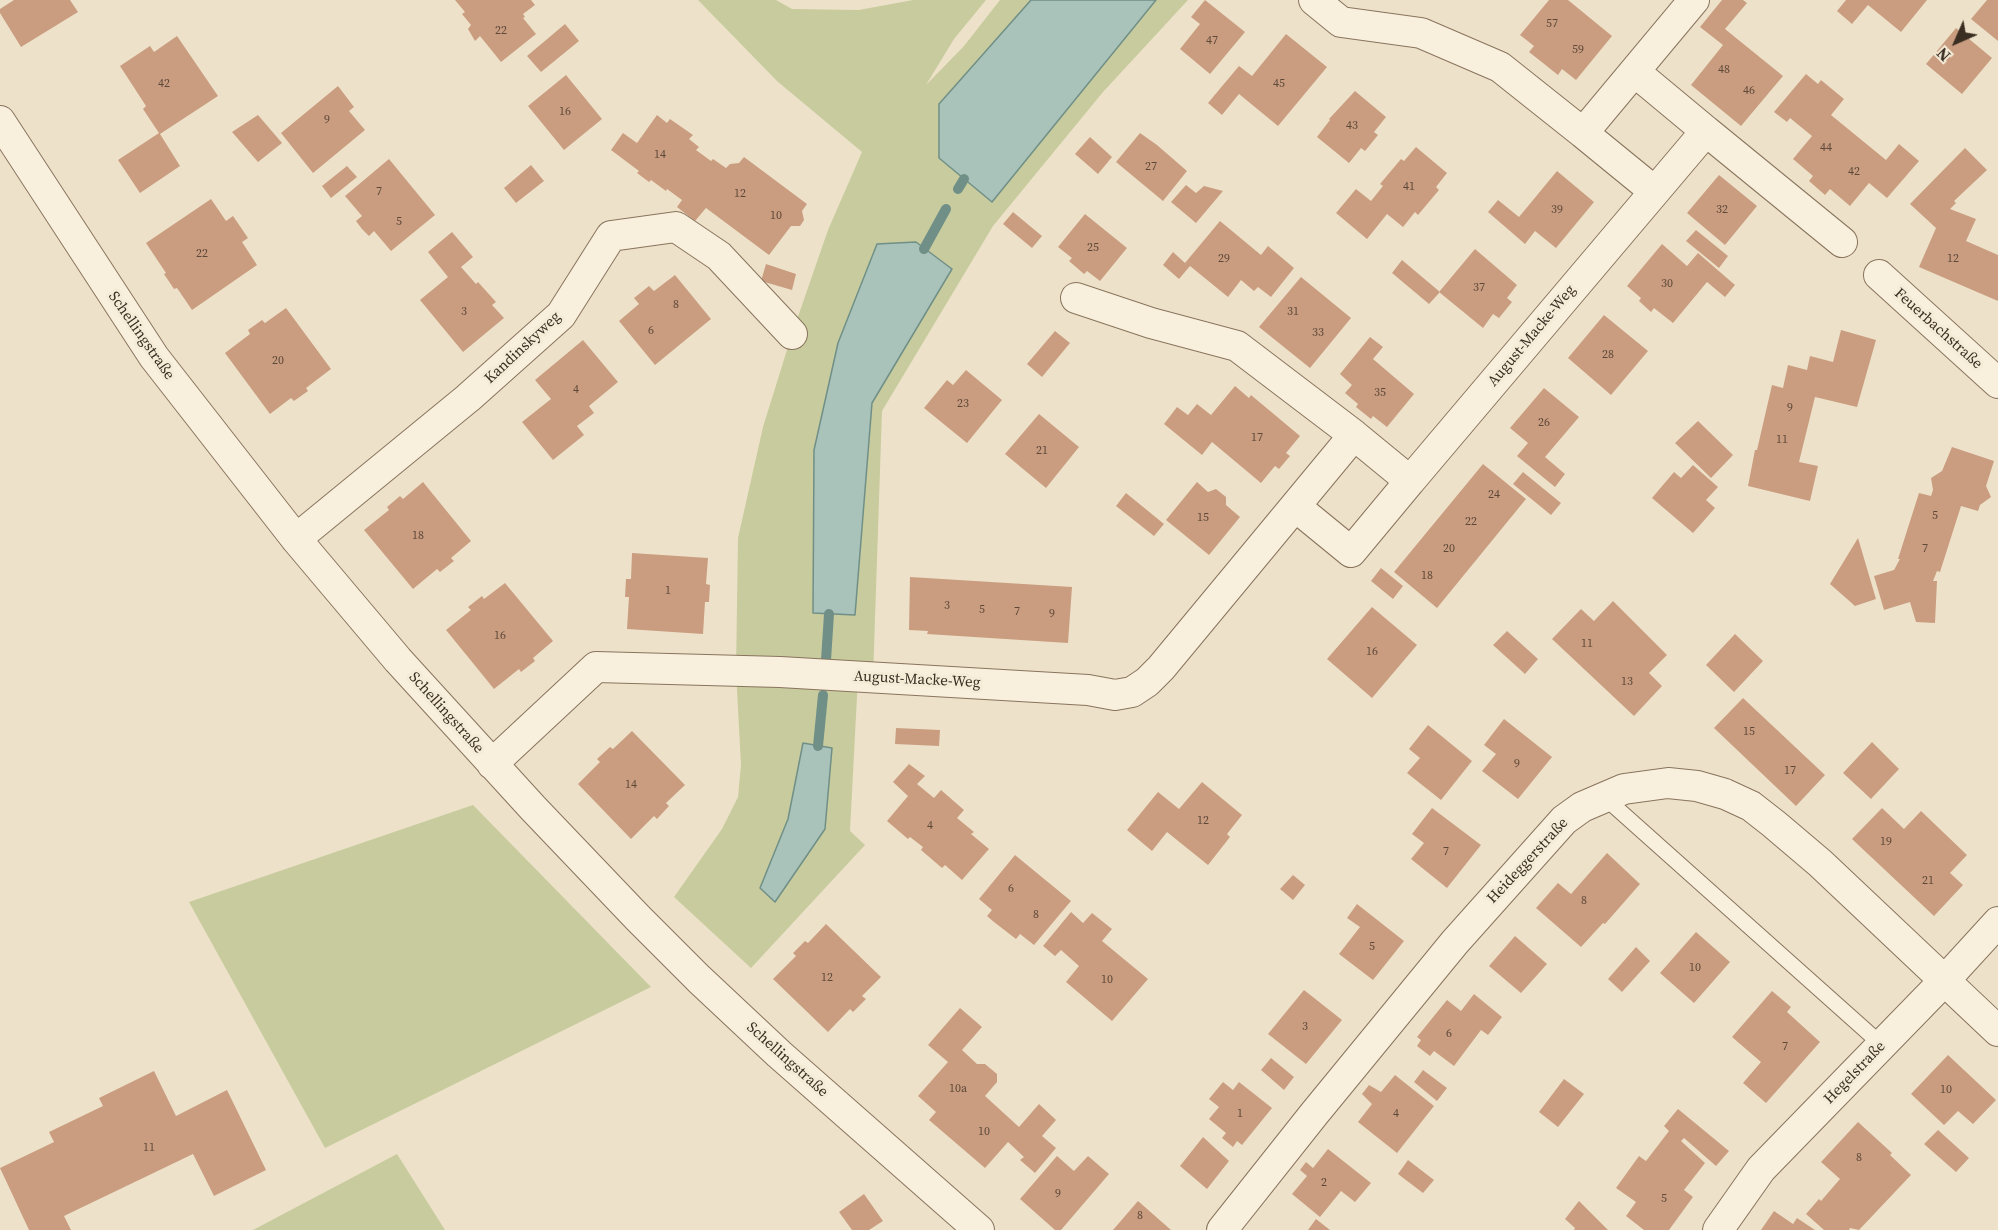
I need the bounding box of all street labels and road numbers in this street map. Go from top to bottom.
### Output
street label: August-Macke-Weg [1484,282,1580,390]
street label: Feuerbachstraße [1890,285,1986,373]
street label: Schellingstraße [104,289,178,383]
street label: Kandinskyweg [481,308,565,388]
street label: August-Macke-Weg [853,668,981,692]
street label: Schellingstraße [405,669,487,757]
street label: Heideggerstraße [1484,814,1572,908]
street label: Schellingstraße [743,1019,831,1101]
street label: Hegelstraße [1821,1038,1889,1108]

